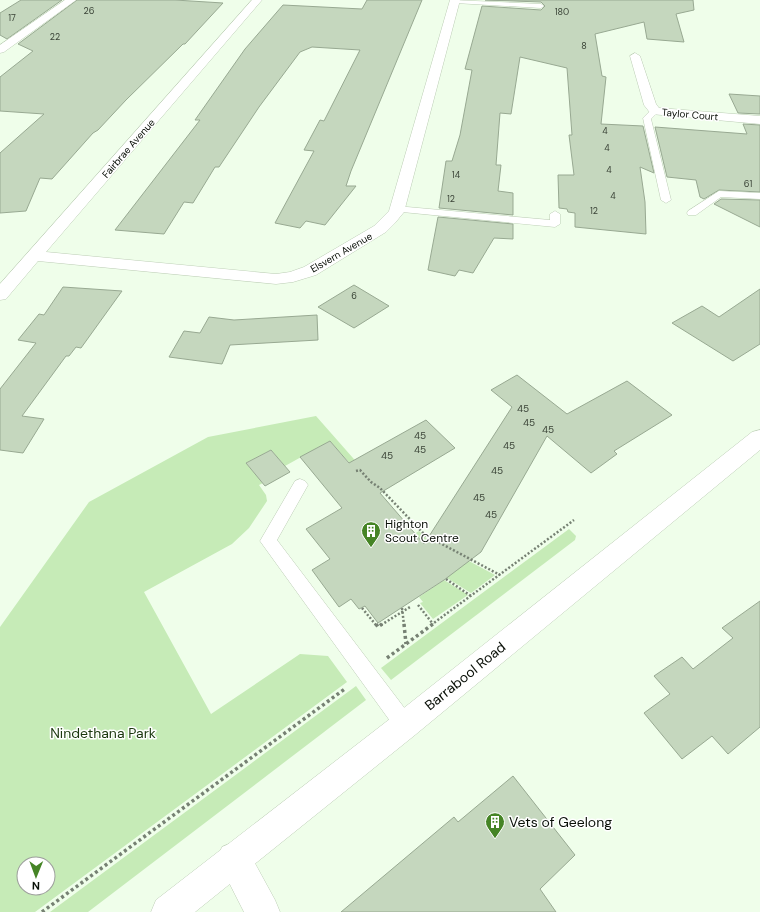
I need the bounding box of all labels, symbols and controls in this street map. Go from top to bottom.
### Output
house number: 26 [84,5,95,17]
house number: 180 [555,6,569,18]
house number: 17 [8,12,16,24]
house number: 22 [50,31,60,43]
house number: 8 [581,40,587,52]
street label: Taylor Court [661,106,719,123]
street label: Fairbrae Avenue [99,116,158,181]
house number: 4 [602,125,608,137]
house number: 4 [604,142,610,154]
house number: 4 [606,164,612,176]
house number: 14 [452,169,461,181]
house number: 61 [744,178,752,190]
house number: 4 [610,190,616,202]
house number: 12 [447,193,455,205]
house number: 12 [590,205,598,217]
street label: Elsvern Avenue [308,229,375,275]
house number: 6 [351,290,357,302]
house number: 45 [517,402,529,415]
house number: 45 [523,416,535,429]
house number: 45 [542,423,554,436]
house number: 45 [414,429,426,442]
house number: 45 [503,439,515,452]
house number: 45 [414,443,426,456]
house number: 45 [381,449,393,462]
house number: 45 [491,464,503,477]
house number: 45 [473,491,485,504]
house number: 45 [485,508,497,521]
place label: Highton Scout Centre [385,516,459,546]
building icon: Highton Scout Centre [360,520,382,548]
street label: Barrabool Road [421,638,509,714]
park label: Nindethana Park [50,724,156,742]
building icon: Vets of Geelong [484,811,506,839]
place label: Vets of Geelong [509,813,612,831]
north arrow [16,856,56,896]
text: N [32,879,40,893]

